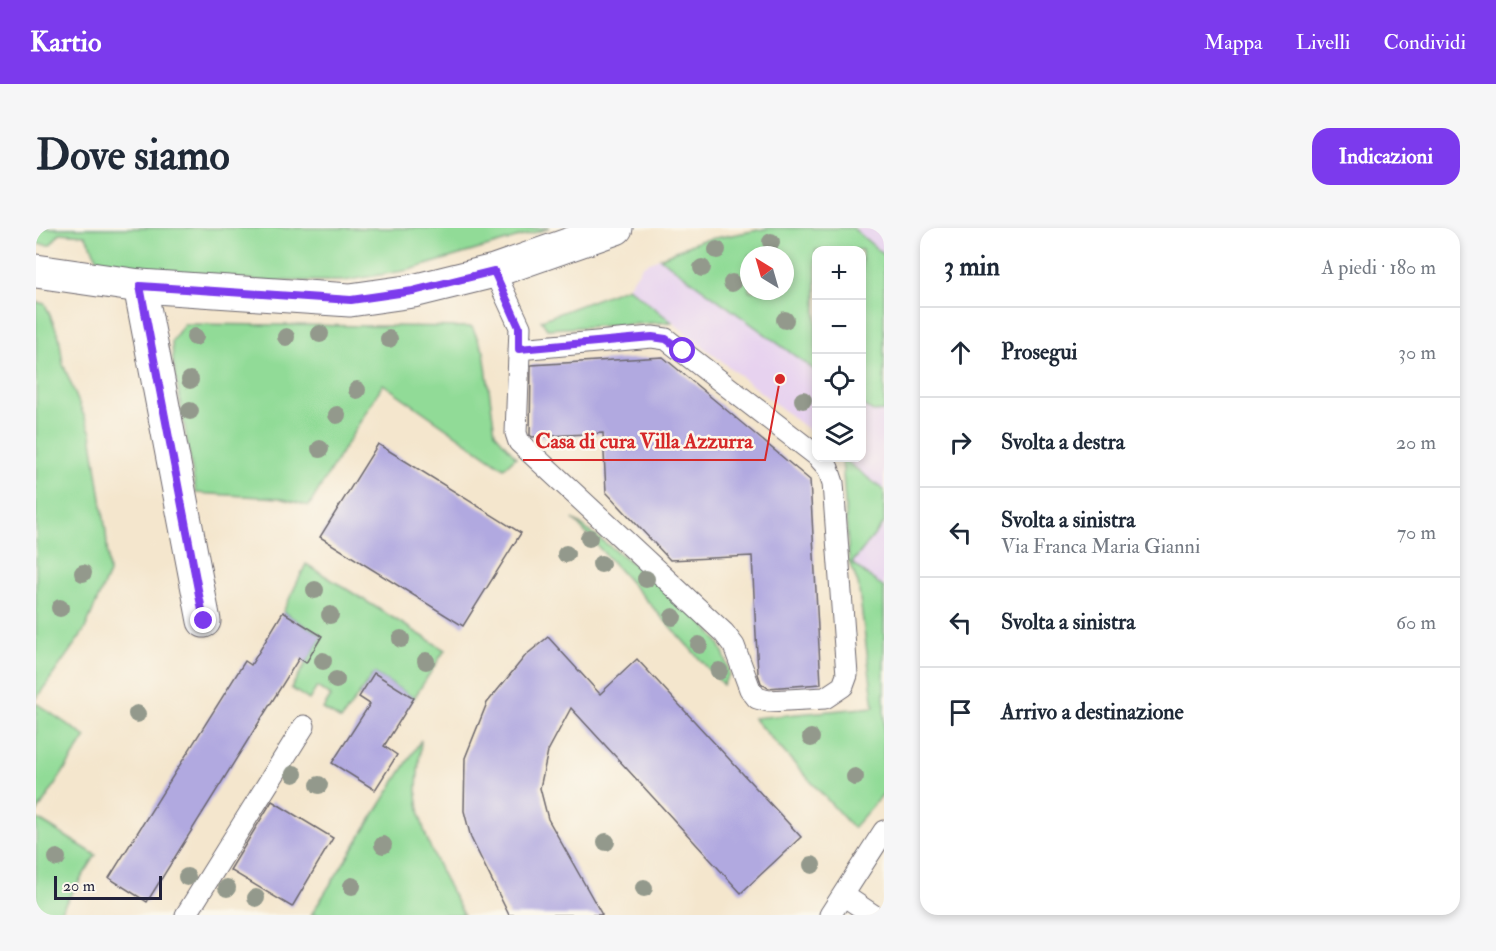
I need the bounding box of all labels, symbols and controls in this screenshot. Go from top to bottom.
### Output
text: Kartio [30,25,101,60]
text: Mappa [1204,29,1263,56]
text: Livelli [1296,29,1350,56]
text: Condividi [1383,29,1466,56]
button: Indicazioni [1312,128,1460,185]
text: Dove siamo [36,130,230,182]
north arrow [740,246,794,300]
map controls [812,246,866,462]
button: + [812,246,866,300]
text: 3 min [944,251,1000,283]
text: A piedi · 180 m [1321,255,1436,280]
button: − [812,300,866,354]
icon: ahead [944,336,977,369]
route start [669,337,695,363]
text: Prosegui [1001,338,1077,366]
text: 30 m [1398,340,1436,365]
button: locate [812,354,866,408]
button: layers [812,408,866,462]
callout: Casa di cura Villa Azzurra [523,421,765,460]
icon: right [944,426,977,459]
text: Casa di cura Villa Azzurra [535,428,754,455]
text: Svolta a destra [1001,428,1125,456]
text: 20 m [1396,430,1436,455]
text: Svolta a sinistra [1001,506,1135,534]
icon: left [944,516,977,549]
text: 70 m [1397,520,1436,545]
text: Via Franca Maria Gianni [1001,534,1200,559]
icon: left [944,606,977,639]
route end [190,607,216,633]
text: Svolta a sinistra [1001,608,1135,636]
text: 60 m [1396,610,1436,635]
icon: arrive [944,696,977,729]
text: Arrivo a destinazione [1001,698,1184,726]
scale bar [54,873,162,900]
text: 20 m [63,876,95,896]

